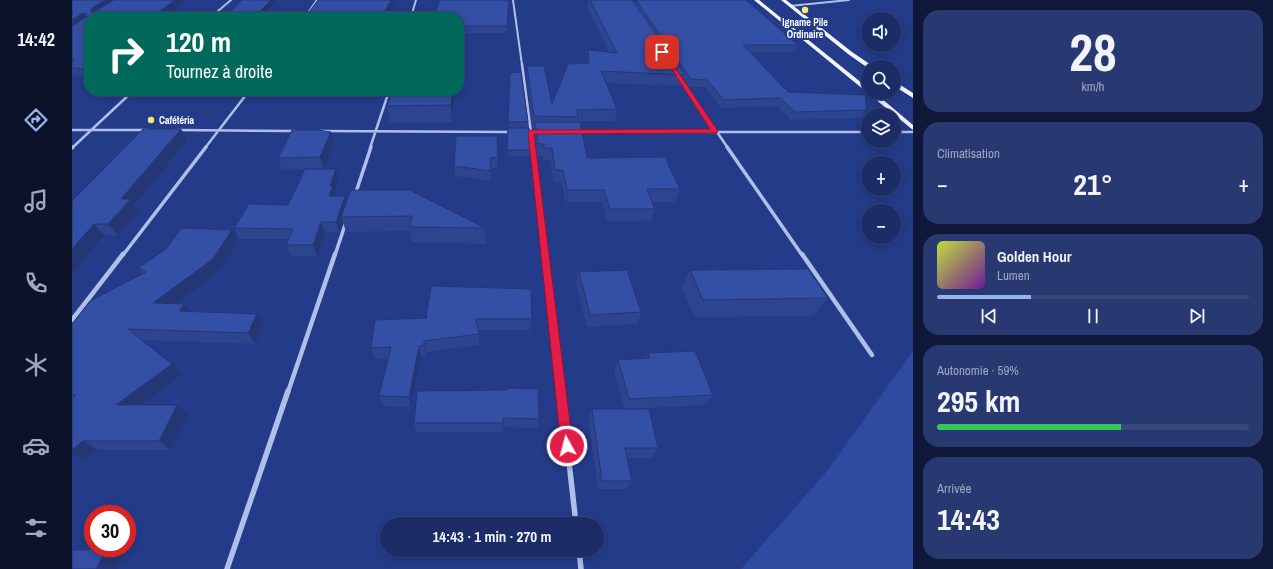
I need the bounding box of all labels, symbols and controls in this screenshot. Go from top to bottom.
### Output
marker: Igname Pile Ordinaire [800,5,810,15]
map controls [861,12,901,244]
button: sound [861,12,901,52]
place label: Igname Pile Ordinaire [782,16,828,41]
text: 28 [1069,17,1117,87]
text: 120 m [166,23,231,61]
text: 14:42 [17,27,55,52]
icon: right [100,28,152,80]
pin [645,35,679,69]
icon: arrive [651,41,673,63]
text: Tournez à droite [166,59,273,84]
button: search [861,60,901,100]
text: km/h [1081,78,1105,95]
icon: directions [22,106,50,134]
button: layers [861,108,901,148]
place label: Cafétéria [159,114,195,127]
marker: Cafétéria [146,115,156,125]
text: Climatisation [937,145,1000,162]
button: + [861,156,901,196]
text: 21° [1073,164,1113,204]
text: − [937,169,948,199]
text: + [1238,169,1249,199]
icon: music [22,187,50,215]
button: − [861,204,901,244]
text: Golden Hour [997,246,1072,267]
text: Lumen [997,267,1030,284]
icon: phone [22,269,50,297]
icon: previous [978,305,1000,327]
icon: pause [1082,305,1104,327]
icon: next [1186,305,1208,327]
icon: climate [22,351,50,379]
text: Autonomie · 59% [937,362,1019,379]
text: 295 km [937,381,1020,421]
position arrow [546,425,588,467]
icon: car [22,432,50,460]
text: Arrivée [937,480,971,497]
text: 14:43 [937,499,1000,539]
speed limit sign: 30 [84,505,136,557]
icon: filters [22,514,50,542]
text: 14:43 · 1 min · 270 m [433,526,551,547]

